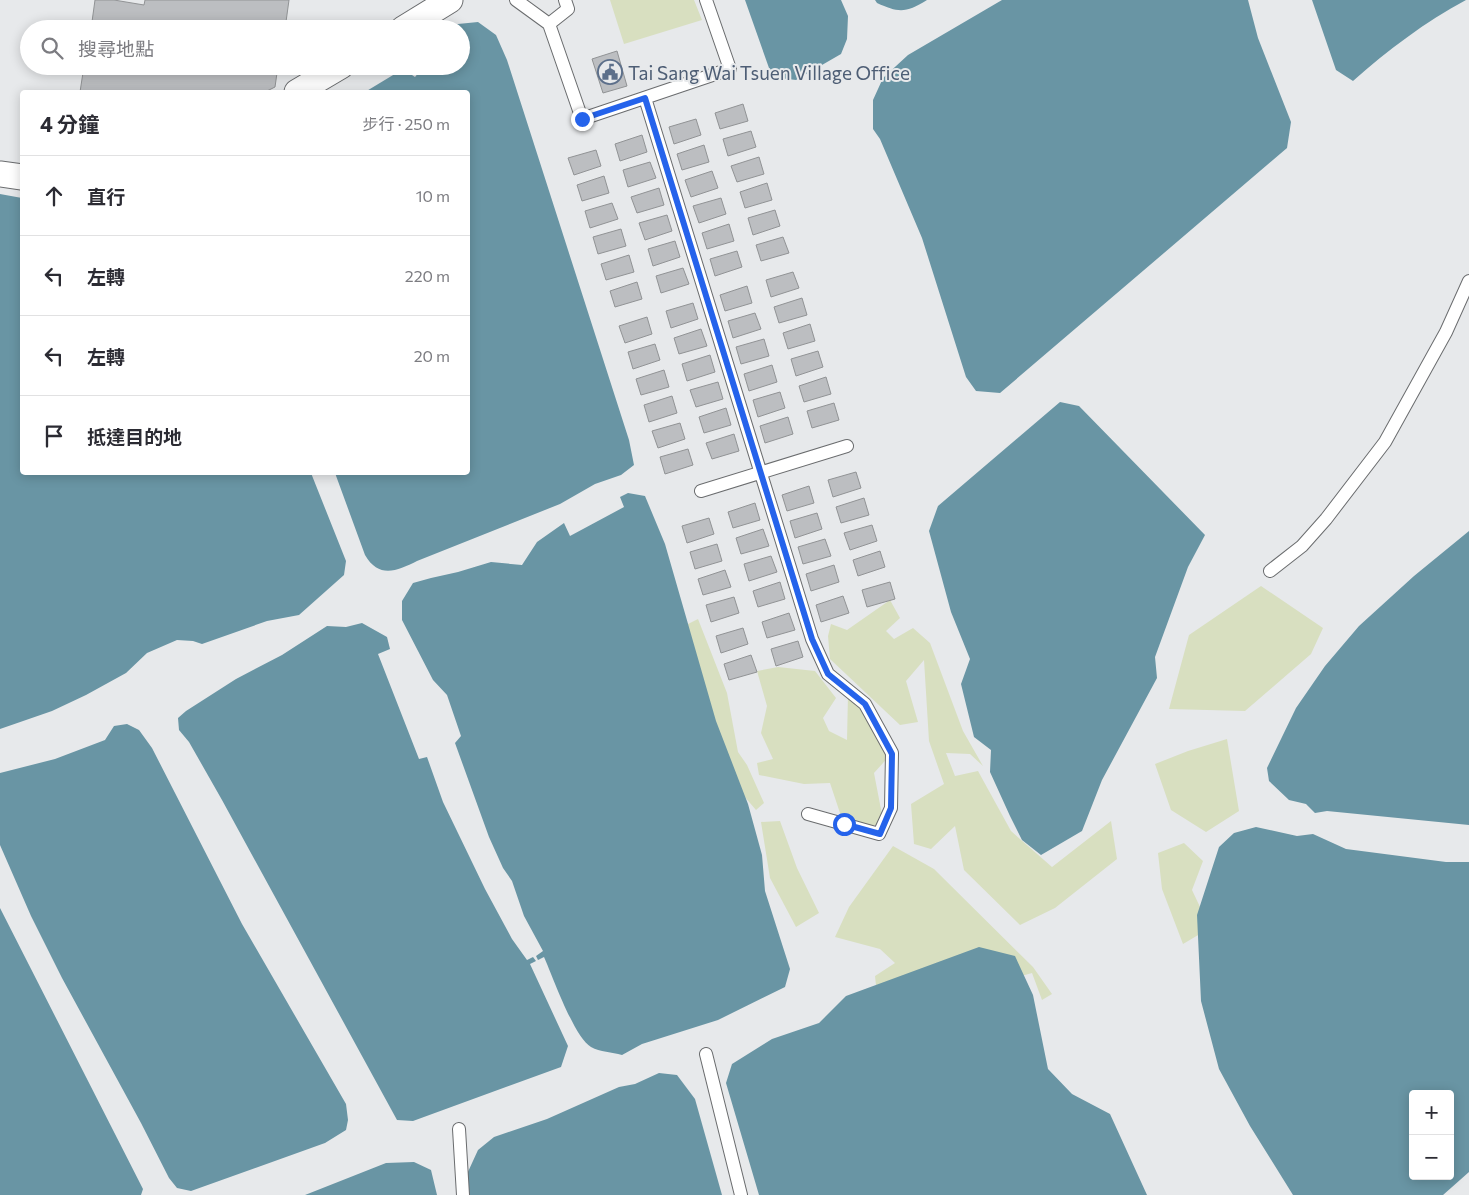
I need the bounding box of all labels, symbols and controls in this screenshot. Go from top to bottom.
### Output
search box [20,20,470,75]
icon: search [38,34,66,62]
text: 搜尋地點 [78,37,154,60]
public building icon: Tai Sang Wai Tsuen Village Office [597,59,623,85]
place label: Tai Sang Wai Tsuen Village Office [628,61,910,84]
route end [571,108,594,131]
text: 4 分鐘 [40,111,99,136]
text: 步行 · 250 m [363,114,450,133]
icon: ahead [40,182,68,210]
text: 直行 [87,185,125,208]
text: 10 m [416,186,450,205]
icon: left [40,262,68,290]
text: 左轉 [87,265,125,288]
text: 220 m [405,266,450,285]
icon: left [40,342,68,370]
text: 左轉 [87,345,125,368]
text: 20 m [414,346,450,365]
icon: arrive [40,422,68,450]
text: 抵達目的地 [87,425,182,448]
route start [833,813,856,836]
map controls [1409,1090,1454,1180]
button: + [1409,1090,1454,1135]
button: − [1409,1135,1454,1180]

